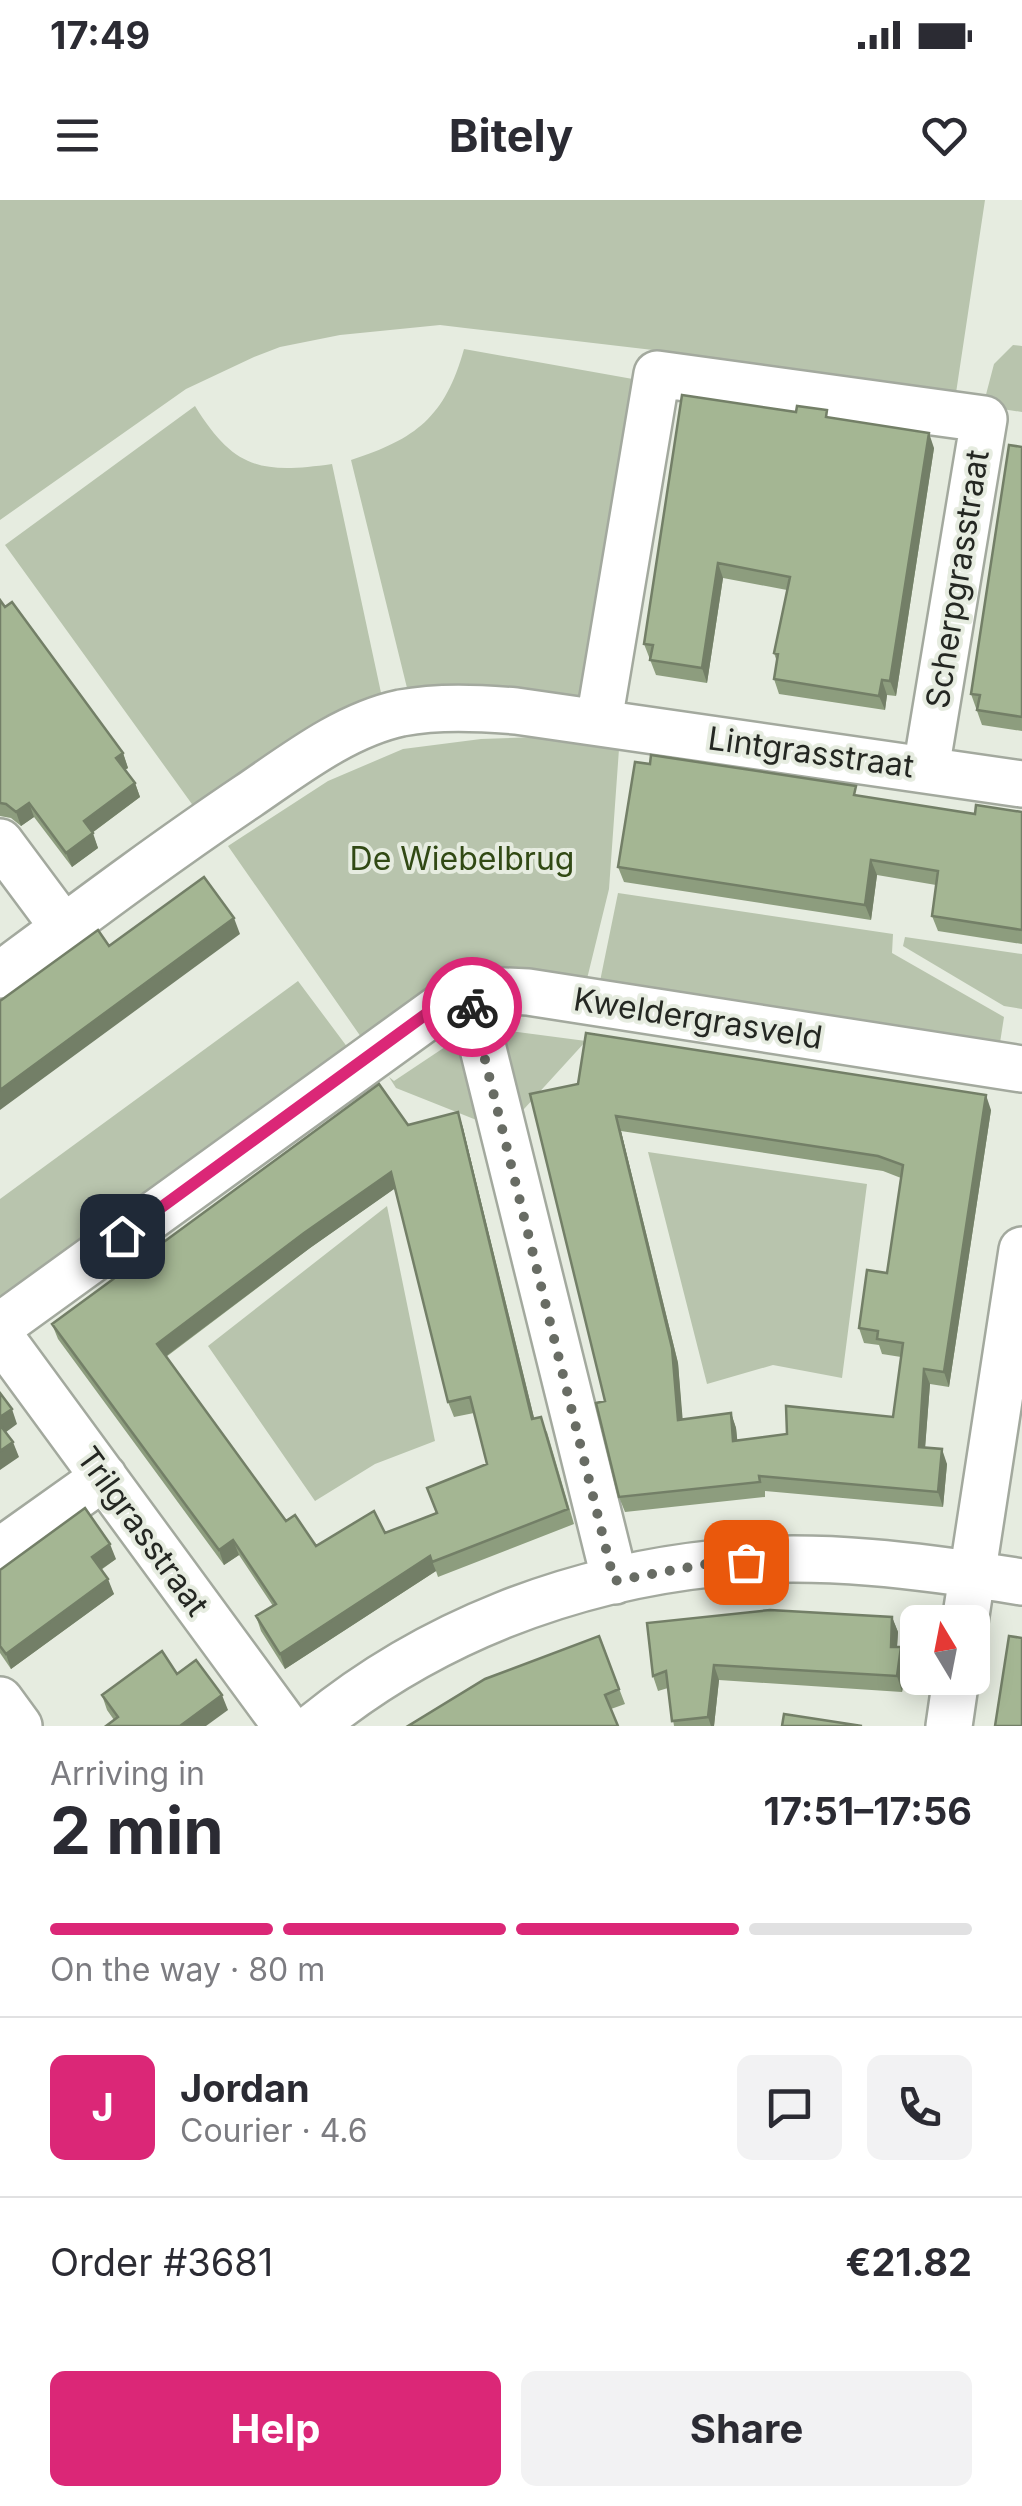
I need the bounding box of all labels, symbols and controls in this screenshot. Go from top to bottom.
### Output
text: 17:49 [50,12,150,58]
icon: menu [50,108,105,163]
text: Bitely [449,108,573,163]
icon: heart [917,108,972,163]
street label: Scherpgrasstraat [917,447,997,711]
street label: Lintgrasstraat [706,718,916,786]
park label: De Wiebelbrug [350,839,574,878]
courier [422,957,522,1057]
street label: Kweldergrasveld [571,979,825,1057]
icon: bike [445,980,500,1035]
pin [80,1194,165,1279]
icon: home [95,1209,150,1264]
street label: Trilgrasstraat [69,1439,217,1623]
pin [704,1520,789,1605]
icon: bag [719,1535,774,1590]
north arrow [900,1605,990,1695]
map controls [900,1605,990,1695]
text: Arriving in [50,1754,205,1793]
text: 17:51–17:56 [764,1788,972,1834]
text: 2 min [50,1791,224,1870]
text: On the way · 80 m [50,1950,325,1989]
button: chat [737,2055,842,2160]
button: phone [867,2055,972,2160]
text: Jordan [180,2065,310,2111]
text: J [91,2084,114,2130]
text: Courier · 4.6 [180,2111,368,2150]
text: Order #3681 [50,2239,273,2285]
text: €21.82 [845,2239,972,2285]
button: Help [50,2371,501,2486]
button: Share [521,2371,972,2486]

